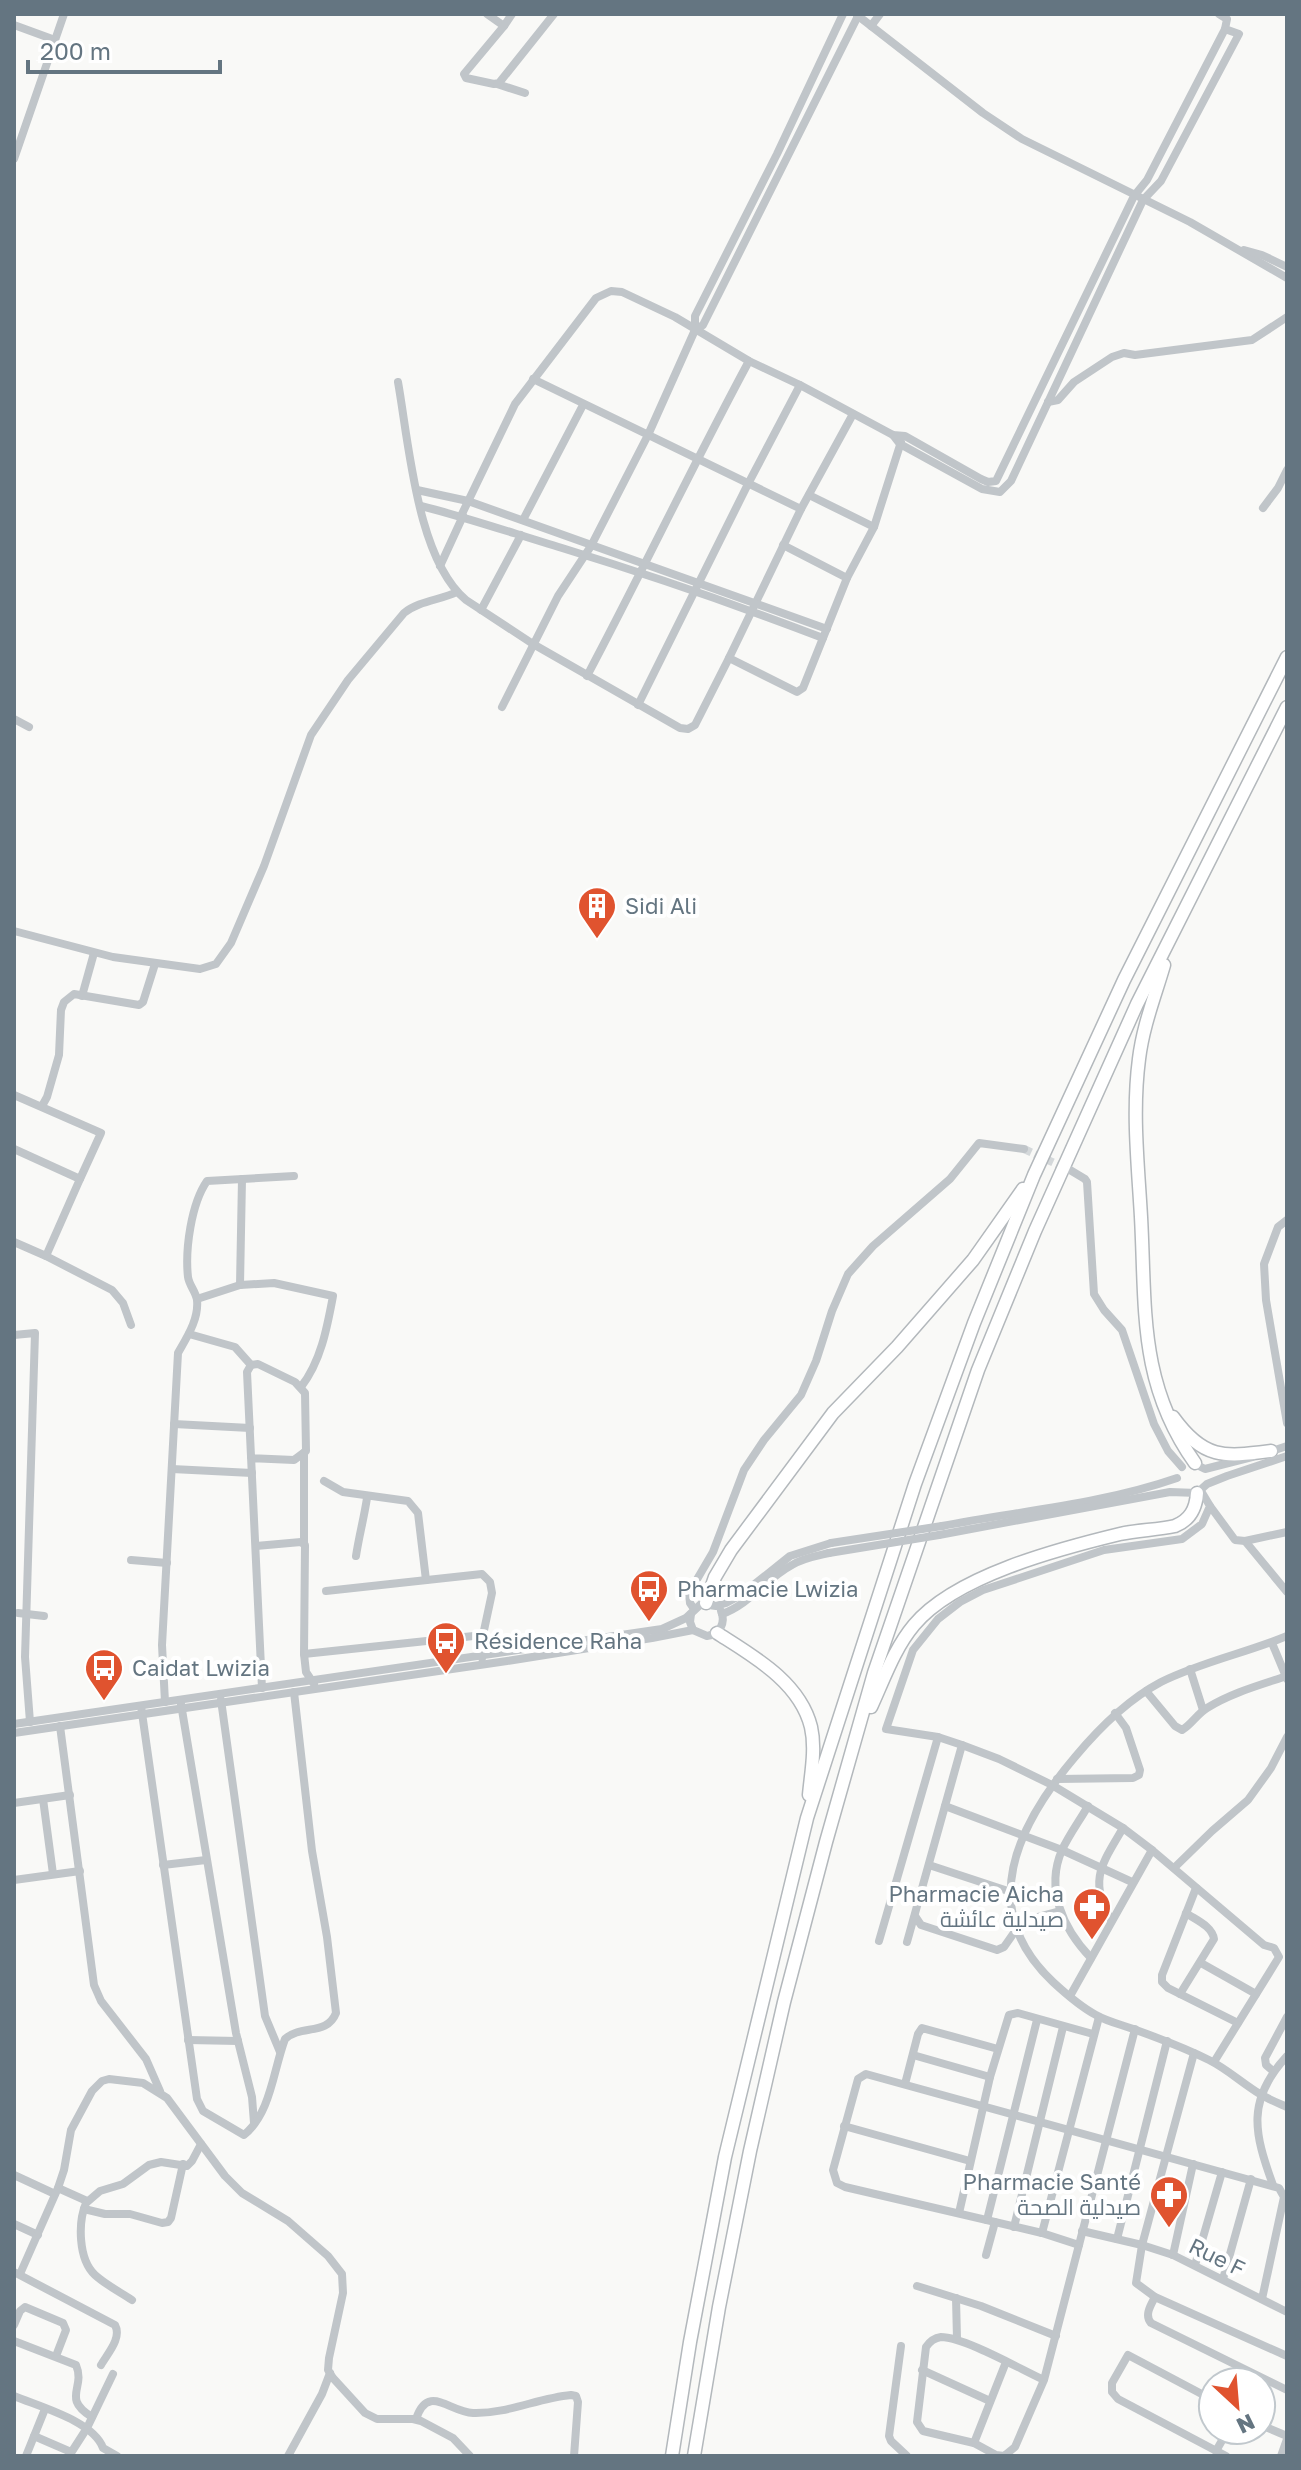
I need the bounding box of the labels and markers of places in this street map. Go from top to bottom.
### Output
building icon: Sidi Ali [576,885,618,940]
place label: Sidi Ali [625,892,697,919]
bus stop icon: Pharmacie Lwizia [628,1568,670,1623]
place label: Pharmacie Lwizia [677,1575,858,1602]
bus stop icon: Résidence Raha [425,1620,467,1675]
place label: Résidence Raha [474,1627,642,1654]
bus stop icon: Caidat Lwizia [83,1647,125,1702]
place label: Caidat Lwizia [132,1654,270,1681]
place label: Pharmacie Aicha صيدلية عائشة [888,1880,1064,1932]
pharmacy icon: Pharmacie Aicha صيدلية عائشة [1071,1886,1113,1941]
place label: Pharmacie Santé صيدلية الصحة [963,2168,1141,2220]
pharmacy icon: Pharmacie Santé صيدلية الصحة [1148,2174,1190,2229]

